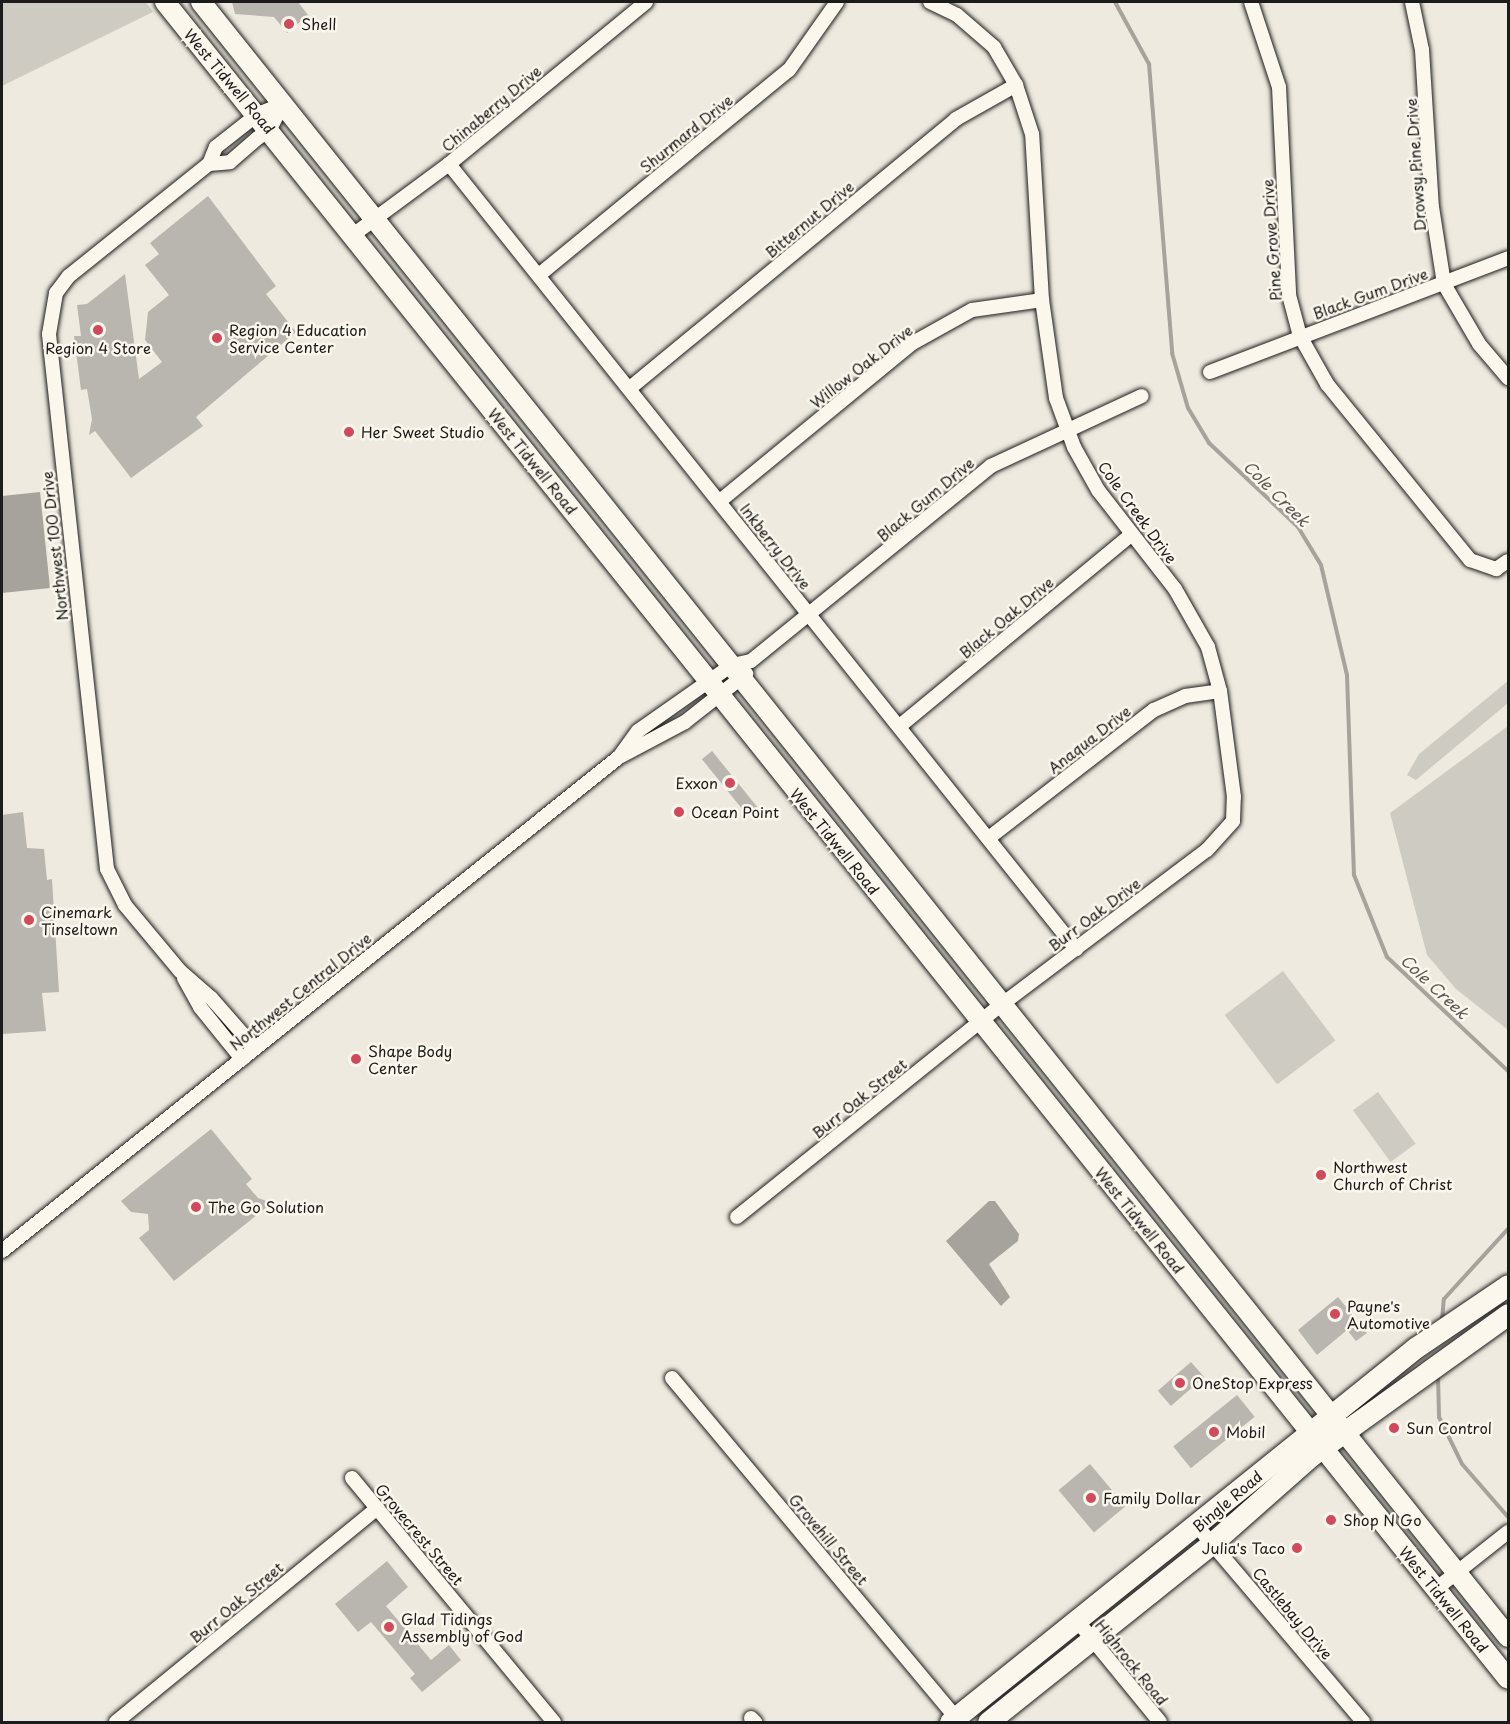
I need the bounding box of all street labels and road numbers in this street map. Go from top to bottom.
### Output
street label: West Tidwell Road [181,25,279,137]
street label: Chinaberry Drive [438,61,544,155]
street label: Shurmard Drive [635,90,737,176]
street label: Drowsy Pine Drive [1401,98,1429,232]
street label: Bitternut Drive [761,177,857,261]
street label: Pine Grove Drive [1258,178,1284,302]
street label: Black Gum Drive [1309,264,1431,322]
street label: Willow Oak Drive [806,320,916,412]
street label: West Tidwell Road [484,404,582,518]
street label: Black Gum Drive [872,453,978,545]
street label: Cole Creek Drive [1094,457,1182,567]
street label: Northwest 100 Drive [37,470,71,622]
street label: Inkberry Drive [737,499,815,593]
street label: Black Oak Drive [955,572,1057,662]
street label: Anaqua Drive [1044,701,1134,777]
street label: West Tidwell Road [786,784,884,898]
street label: Burr Oak Drive [1044,873,1144,955]
street label: Northwest Central Drive [226,928,374,1054]
street label: Burr Oak Street [808,1054,910,1142]
street label: West Tidwell Road [1091,1163,1189,1277]
street label: Bingle Road [1188,1466,1266,1536]
street label: Grovecrest Street [372,1479,468,1589]
street label: Grovehill Street [786,1490,872,1588]
street label: West Tidwell Road [1395,1542,1493,1656]
street label: Burr Oak Street [185,1557,287,1647]
street label: Castlebay Drive [1249,1563,1337,1663]
street label: Highrock Road [1092,1615,1172,1709]

